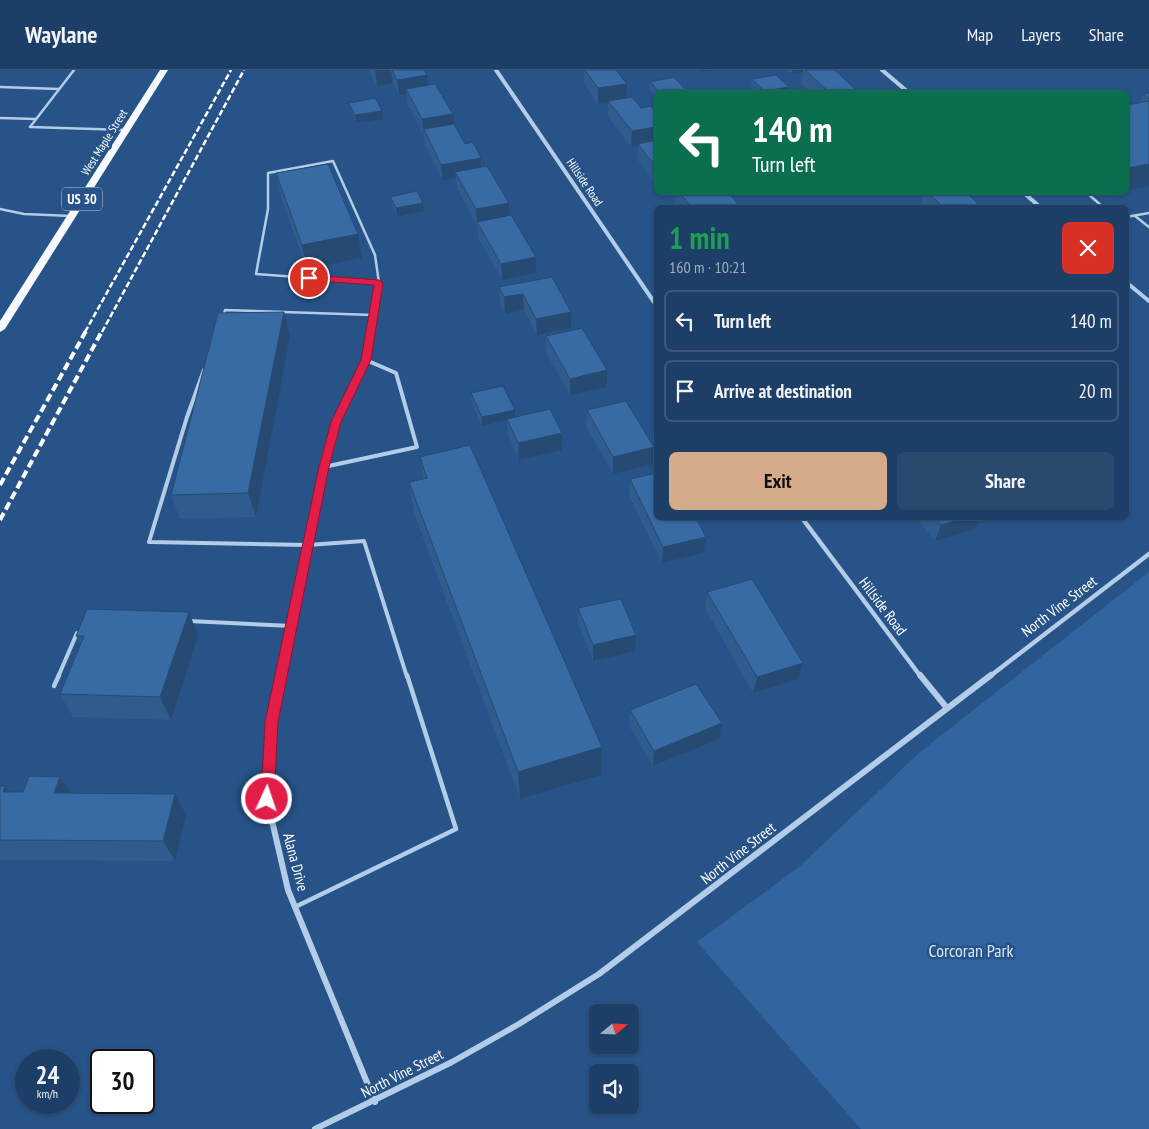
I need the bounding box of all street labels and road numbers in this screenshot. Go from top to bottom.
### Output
street label: West Maple Street [78,106,131,178]
street label: Hillside Road [564,155,606,209]
road number: US 30 [62,188,102,210]
street label: North Vine Street [1017,571,1101,641]
street label: Hillside Road [855,573,911,639]
street label: North Vine Street [697,818,779,888]
street label: Alana Drive [279,831,313,893]
street label: North Vine Street [358,1044,446,1102]

